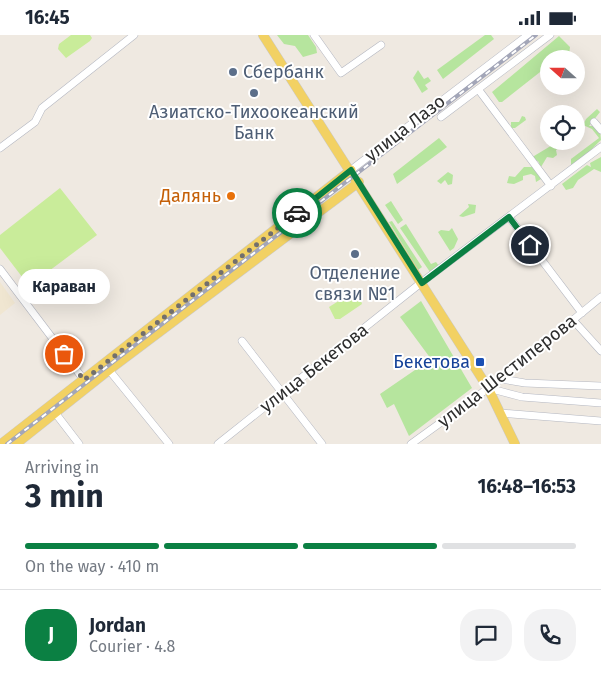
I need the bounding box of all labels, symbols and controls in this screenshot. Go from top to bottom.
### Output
text: 16:45 [25,6,70,29]
north arrow [540,50,585,95]
map controls [540,50,585,150]
place label: Сбербанк [243,61,324,83]
marker: Сбербанк [227,66,239,78]
marker: Азиатско-Тихоокеанский Банк [248,87,260,99]
street label: улица Лазо [360,90,450,166]
place label: Азиатско-Тихоокеанский Банк [149,101,359,144]
button: locate [540,105,585,150]
place label: Далянь [159,185,221,207]
courier [272,188,322,238]
marker: Далянь [225,190,237,202]
icon: car [283,199,311,227]
pin [509,224,551,266]
icon: home [516,231,544,259]
marker: Отделение связи №1 [349,248,361,260]
place label: Отделение связи №1 [310,262,400,305]
callout: Караван [18,269,110,304]
text: Караван [32,277,96,296]
street label: улица Шестиперова [433,310,581,432]
street label: улица Бекетова [255,319,373,417]
pin [43,333,85,375]
icon: bag [50,340,78,368]
place label: Бекетова [393,351,470,373]
marker: Бекетова [474,356,486,368]
text: Arriving in [25,458,99,477]
text: 16:48–16:53 [478,475,576,498]
text: 3 min [25,477,104,515]
text: On the way · 410 m [25,557,159,576]
button: chat [460,609,512,661]
button: phone [524,609,576,661]
text: Jordan [89,614,146,637]
text: J [48,623,54,646]
text: Courier · 4.8 [89,637,175,656]

